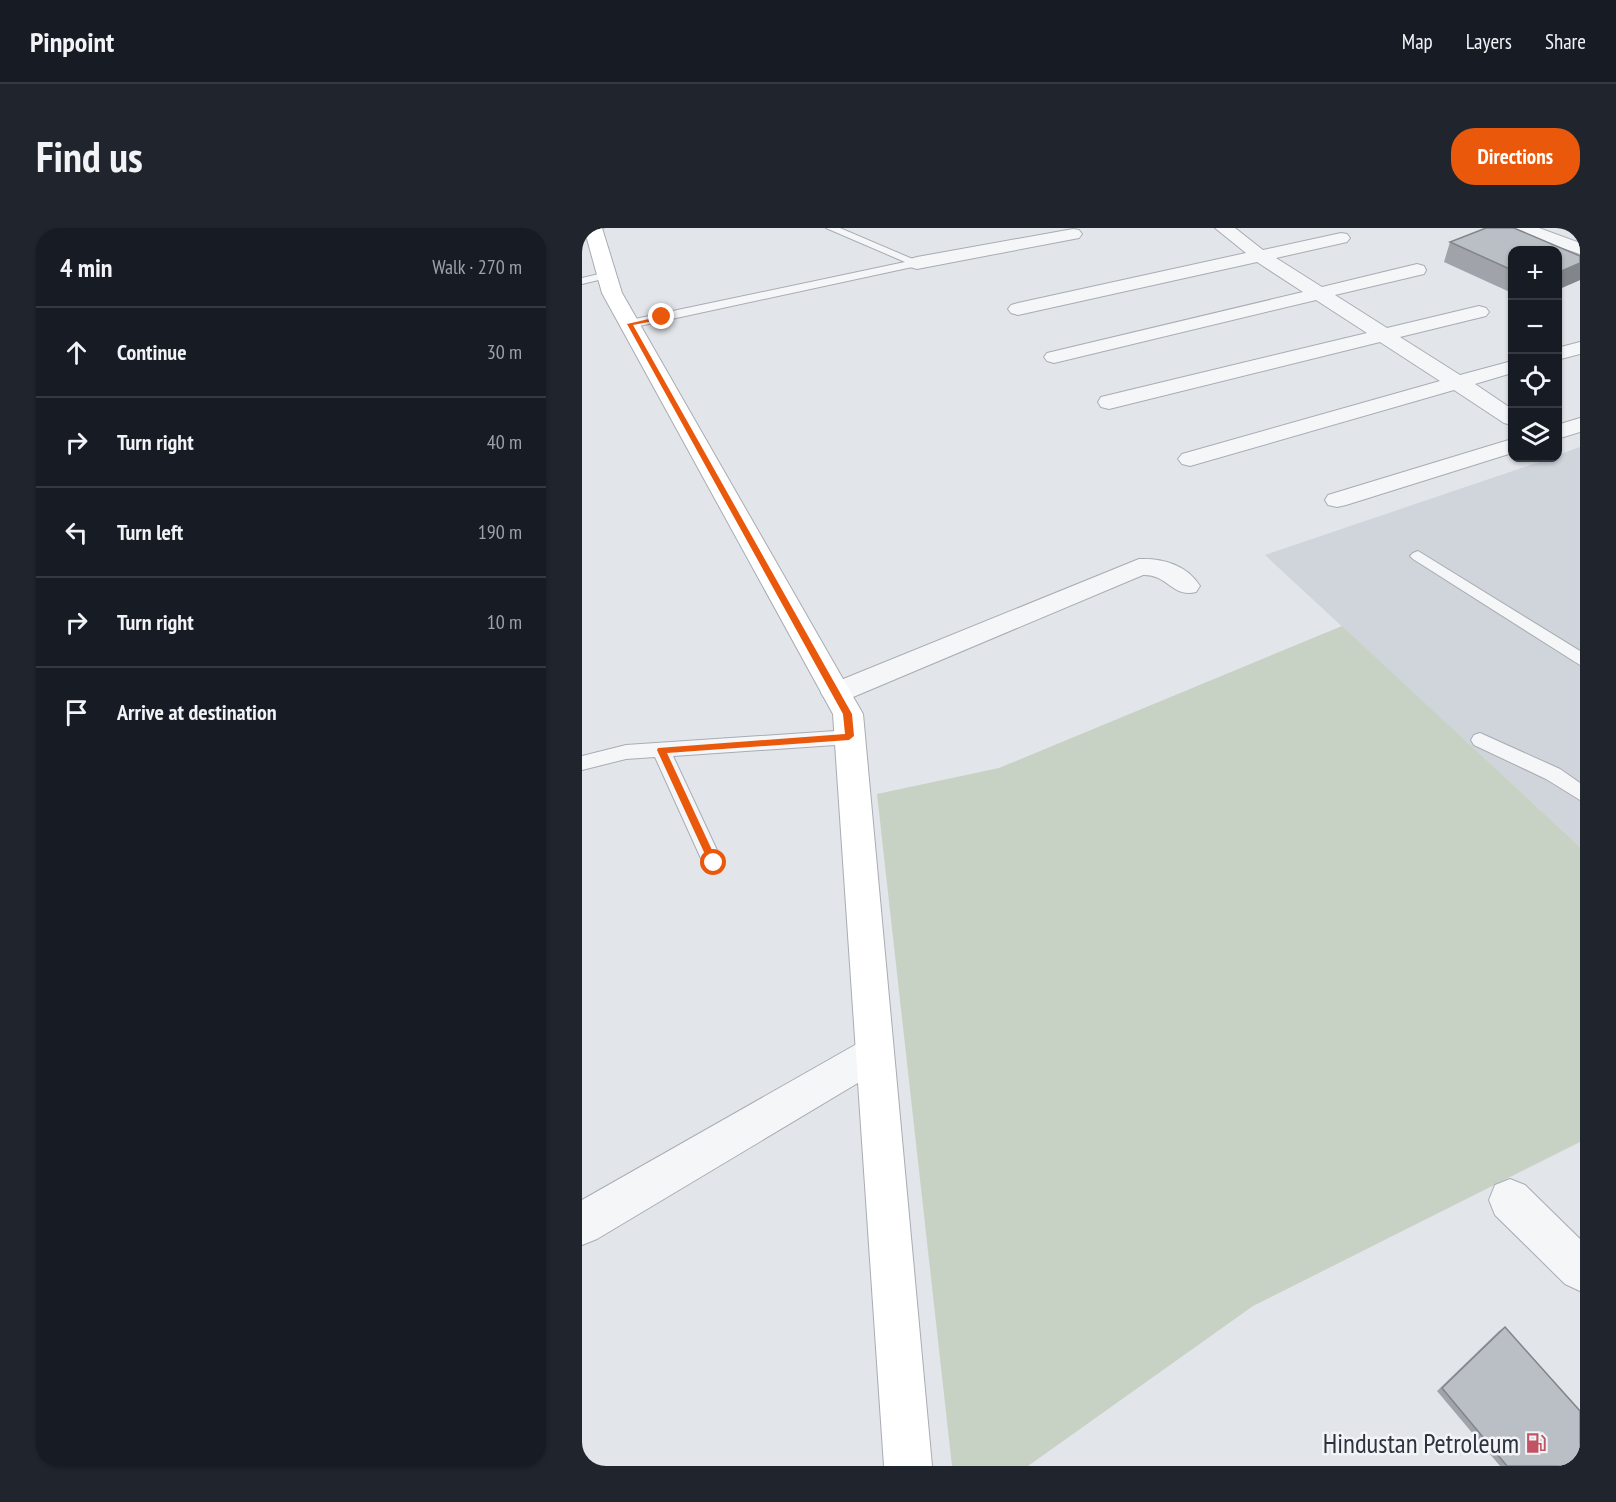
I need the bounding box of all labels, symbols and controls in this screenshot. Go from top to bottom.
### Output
text: Pinpoint [30,23,114,60]
text: Map [1402,28,1433,55]
text: Layers [1466,28,1512,55]
text: Share [1545,28,1586,55]
button: Directions [1451,128,1580,185]
text: Find us [36,129,143,184]
map controls [1508,246,1562,462]
button: + [1508,246,1562,300]
text: 4 min [60,251,113,284]
text: Walk · 270 m [432,254,522,280]
button: − [1508,300,1562,354]
route end [648,303,674,329]
icon: ahead [60,336,93,369]
text: Continue [117,338,187,366]
text: 30 m [487,339,522,365]
button: locate [1508,354,1562,408]
button: layers [1508,408,1562,462]
icon: right [60,426,93,459]
text: Turn right [117,428,194,456]
text: 40 m [487,429,522,455]
icon: left [60,516,93,549]
text: Turn left [117,518,183,546]
text: 190 m [478,519,522,545]
icon: right [60,606,93,639]
text: Turn right [117,608,194,636]
text: 10 m [487,609,522,635]
icon: arrive [60,696,93,729]
text: Arrive at destination [117,698,277,726]
route start [700,849,726,875]
place label: Hindustan Petroleum [1323,1426,1519,1460]
fuel station icon: Hindustan Petroleum [1524,1431,1548,1455]

